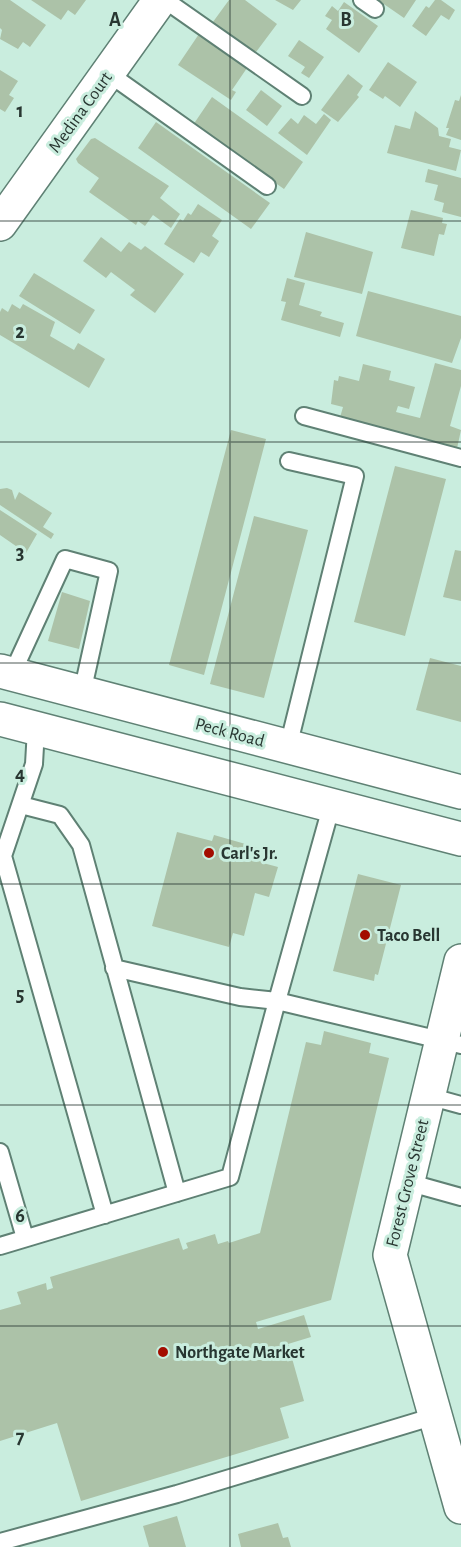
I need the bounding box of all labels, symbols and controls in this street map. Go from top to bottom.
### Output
text: A [109,10,121,30]
text: B [340,10,352,30]
street label: Medina Court [46,69,116,156]
text: 1 [16,101,24,121]
text: 2 [15,322,25,342]
text: 3 [16,543,24,563]
street label: Peck Road [193,715,266,751]
text: 4 [15,764,25,784]
place label: Carl's Jr. [221,845,278,863]
marker: Carl's Jr. [202,846,216,860]
place label: Taco Bell [377,927,440,945]
marker: Taco Bell [358,928,372,942]
text: 5 [16,985,24,1005]
street label: Forest Grove Street [383,1117,433,1249]
text: 6 [15,1206,25,1226]
place label: Northgate Market [175,1344,305,1362]
marker: Northgate Market [156,1345,170,1359]
text: 7 [16,1427,25,1447]

